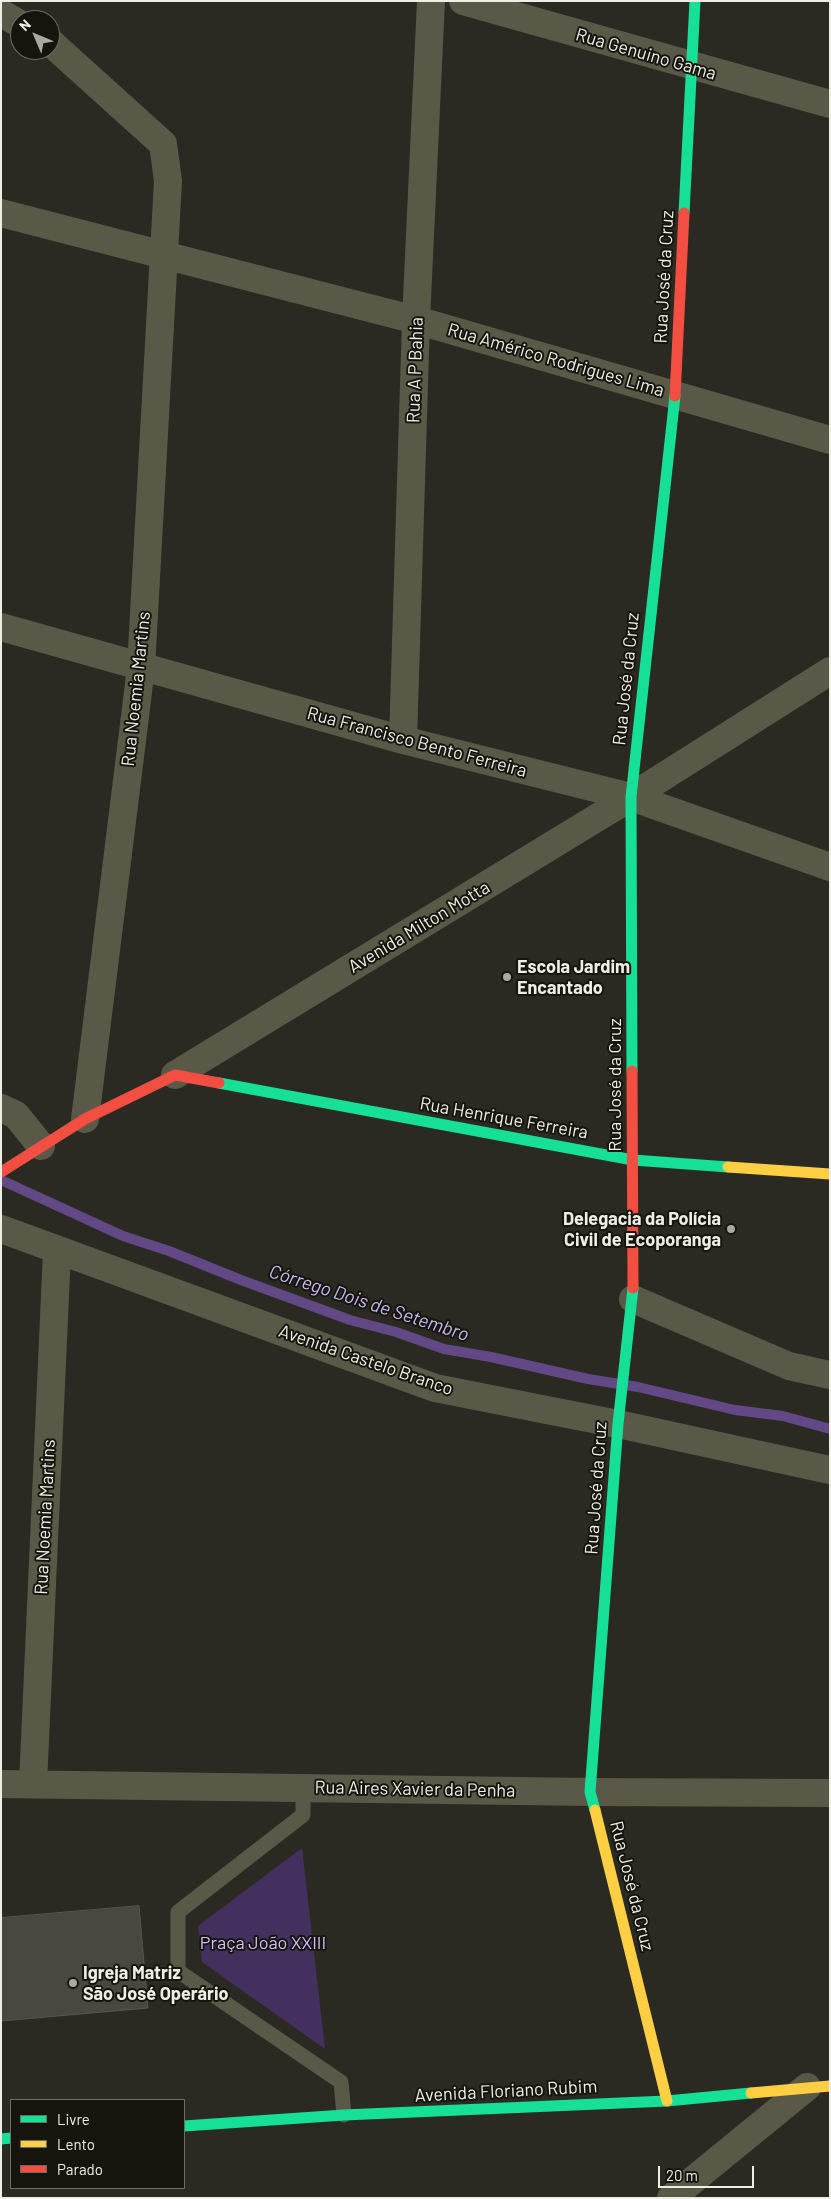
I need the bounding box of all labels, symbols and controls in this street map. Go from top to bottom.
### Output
north arrow [10,10,60,60]
text: N [15,15,34,34]
street label: Rua Genuino Gama [573,24,719,84]
street label: Rua José da Cruz [650,210,678,344]
street label: Rua A P Bahia [402,317,428,423]
street label: Rua Américo Rodrigues Lima [445,319,667,401]
street label: Rua Noemia Martins [117,610,155,768]
street label: Rua José da Cruz [608,612,644,746]
street label: Rua Francisco Bento Ferreira [305,702,529,782]
street label: Avenida Milton Motta [344,876,494,978]
place label: Escola Jardim Encantado [517,956,630,999]
marker: Escola Jardim Encantado [501,971,513,983]
street label: Rua José da Cruz [604,1018,626,1152]
street label: Rua Henrique Ferreira [418,1093,590,1143]
place label: Delegacia da Polícia Civil de Ecoporanga [563,1208,721,1250]
marker: Delegacia da Polícia Civil de Ecoporanga [725,1223,737,1235]
water label: Córrego Dois de Setembro [266,1260,472,1346]
street label: Avenida Castelo Branco [276,1320,456,1400]
street label: Rua José da Cruz [581,1421,611,1555]
street label: Rua Noemia Martins [30,1439,60,1595]
street label: Rua Aires Xavier da Penha [314,1776,516,1802]
street label: Rua José da Cruz [605,1819,659,1953]
park label: Praça João XXIII [200,1932,326,1954]
place label: Igreja Matriz São José Operário [83,1962,229,2005]
marker: Igreja Matriz São José Operário [67,1977,79,1989]
street label: Avenida Floriano Rubim [414,2075,598,2107]
legend [10,2099,185,2189]
text: Livre [57,2110,90,2128]
text: Lento [57,2135,95,2153]
scale bar [661,2156,757,2188]
text: Parado [57,2160,103,2178]
text: 20 m [666,2166,698,2184]

